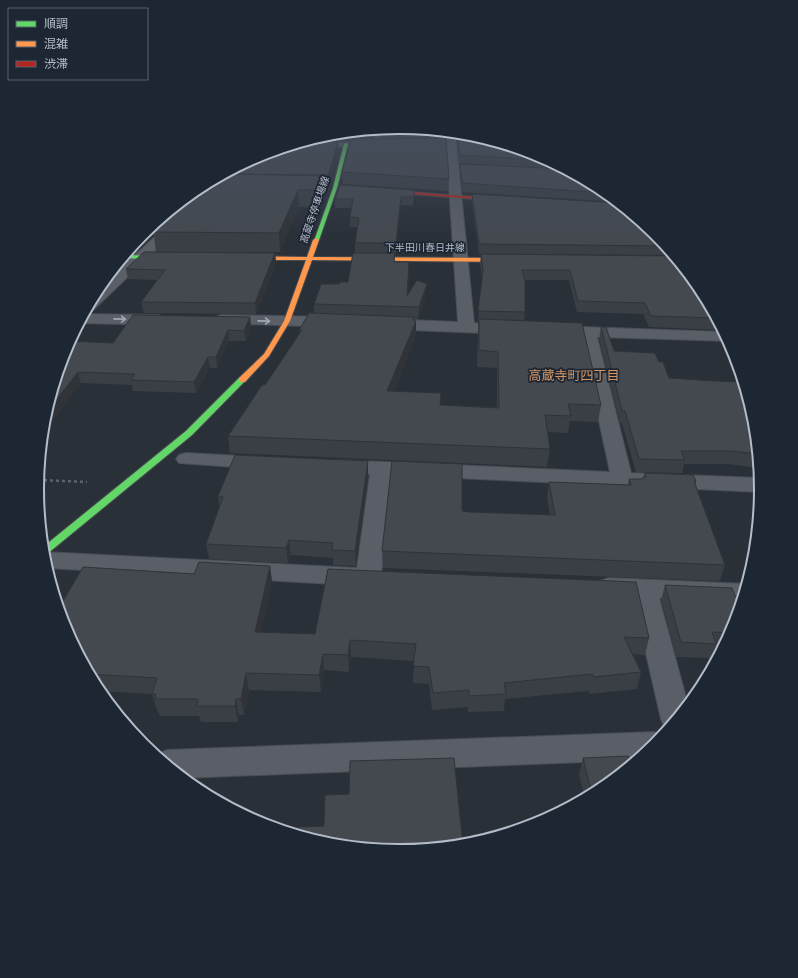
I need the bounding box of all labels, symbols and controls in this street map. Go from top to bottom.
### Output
legend [8,8,148,80]
text: 順調 [44,17,68,31]
text: 混雑 [44,37,68,51]
text: 渋滞 [44,57,68,71]
street label: 高蔵寺停車場線 [298,175,332,245]
street label: 下半田川春日井線 [385,242,465,254]
one-way arrow [113,315,126,323]
one-way arrow [257,317,270,325]
district label: 高蔵寺町四丁目 [528,368,620,384]

